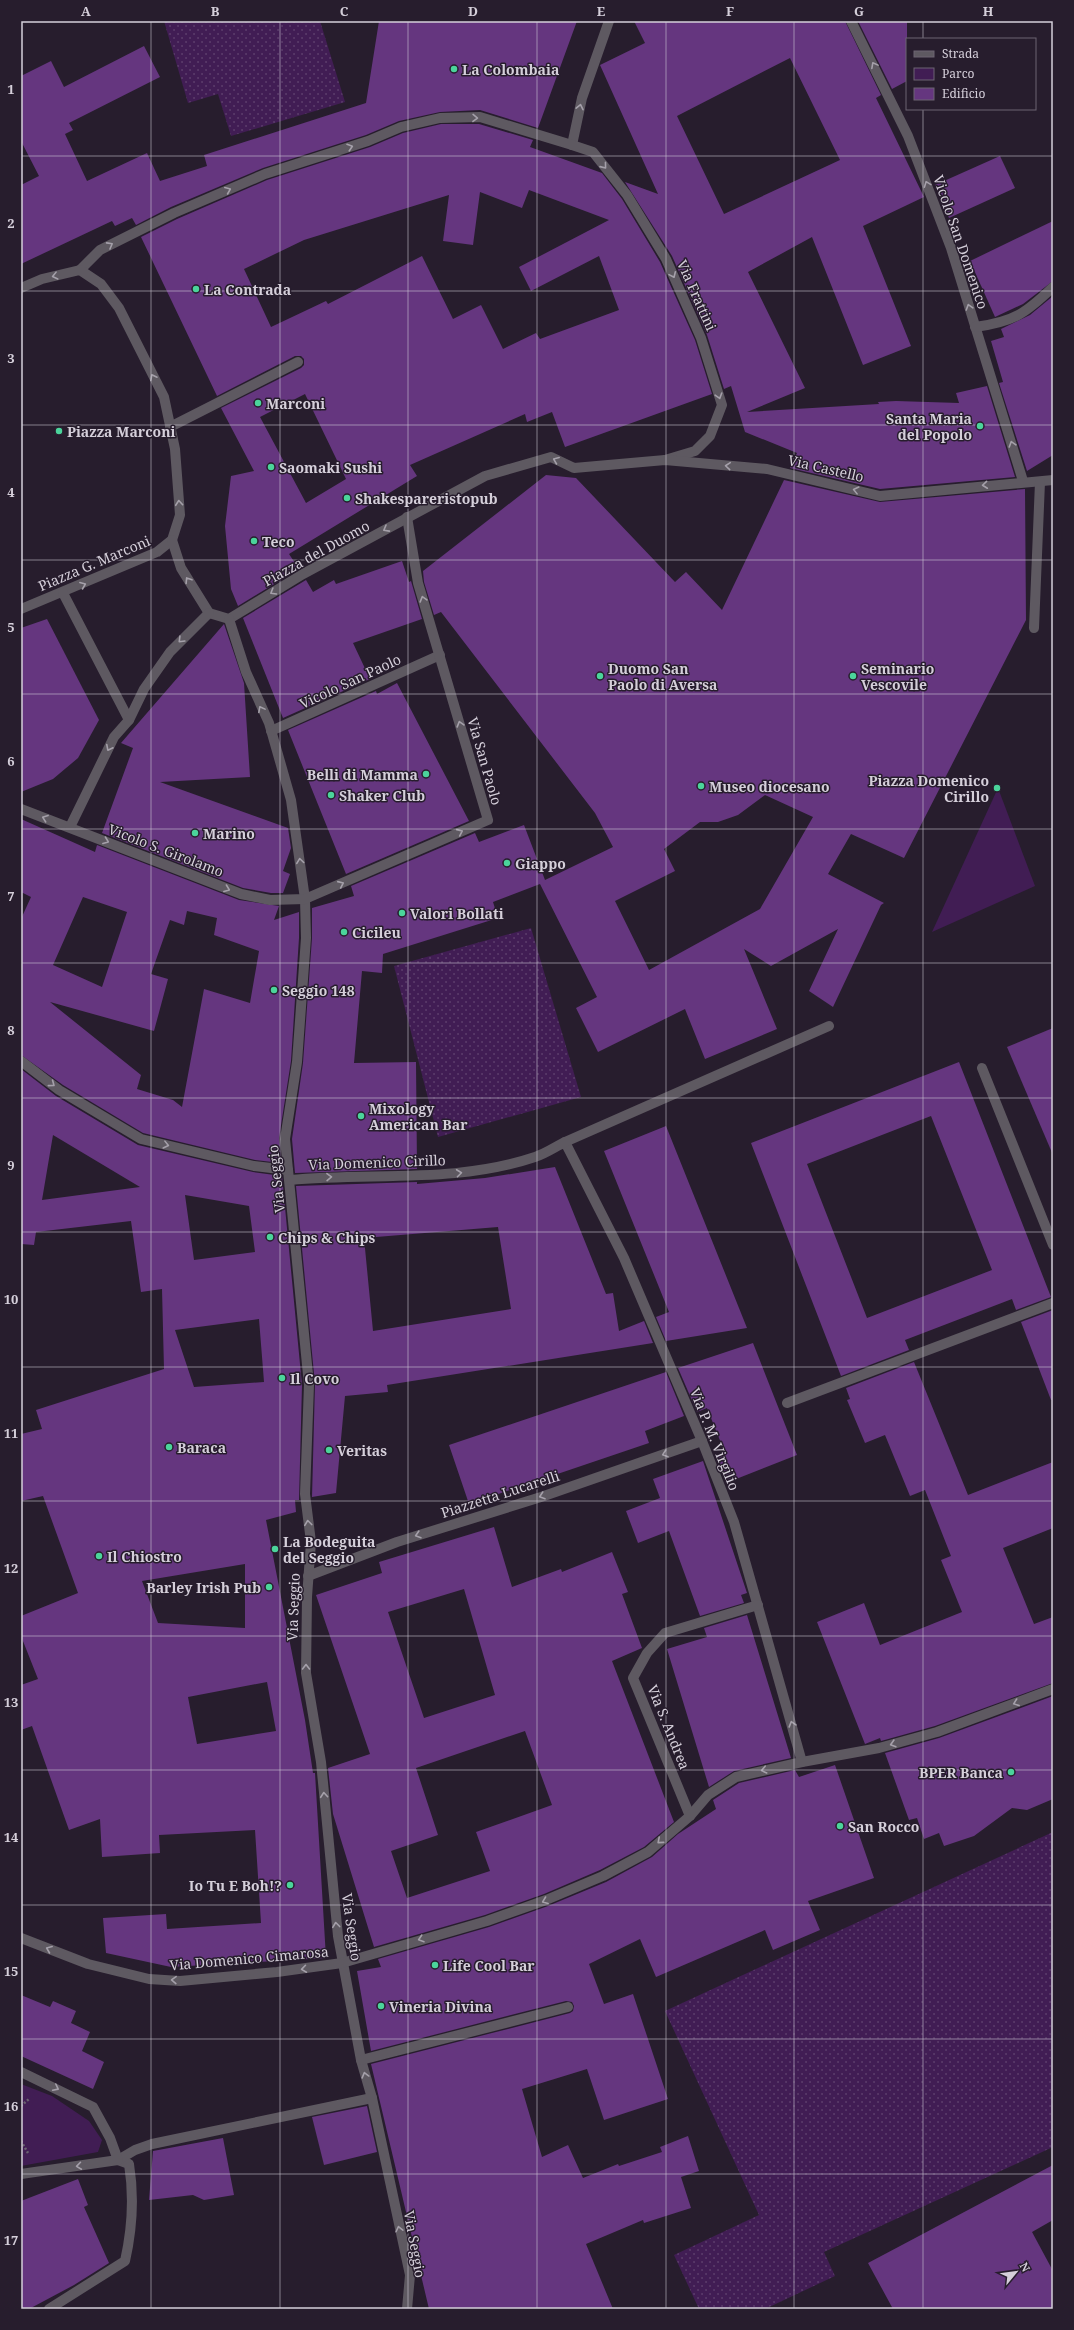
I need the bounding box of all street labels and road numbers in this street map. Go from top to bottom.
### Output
street label: Vicolo San Domenico [929,172,993,312]
street label: Via Frattini [673,257,721,334]
street label: Via Castello [786,450,866,486]
street label: Piazza del Duomo [259,516,373,590]
street label: Piazza G. Marconi [35,531,153,595]
street label: Vicolo San Paolo [296,649,404,713]
street label: Via San Paolo [463,715,507,807]
street label: Vicolo S. Girolamo [105,819,227,881]
street label: Via Seggio [263,1144,289,1214]
street label: Via Domenico Cirillo [308,1150,446,1174]
street label: Via P. M. Virgilio [686,1385,744,1493]
street label: Piazzetta Lucarelli [438,1466,562,1522]
street label: Via Seggio [282,1573,304,1641]
street label: Via S. Andrea [643,1682,695,1772]
street label: Via Seggio [338,1892,366,1962]
street label: Via Domenico Cimarosa [169,1942,329,1974]
street label: Via Seggio [400,2209,430,2279]

